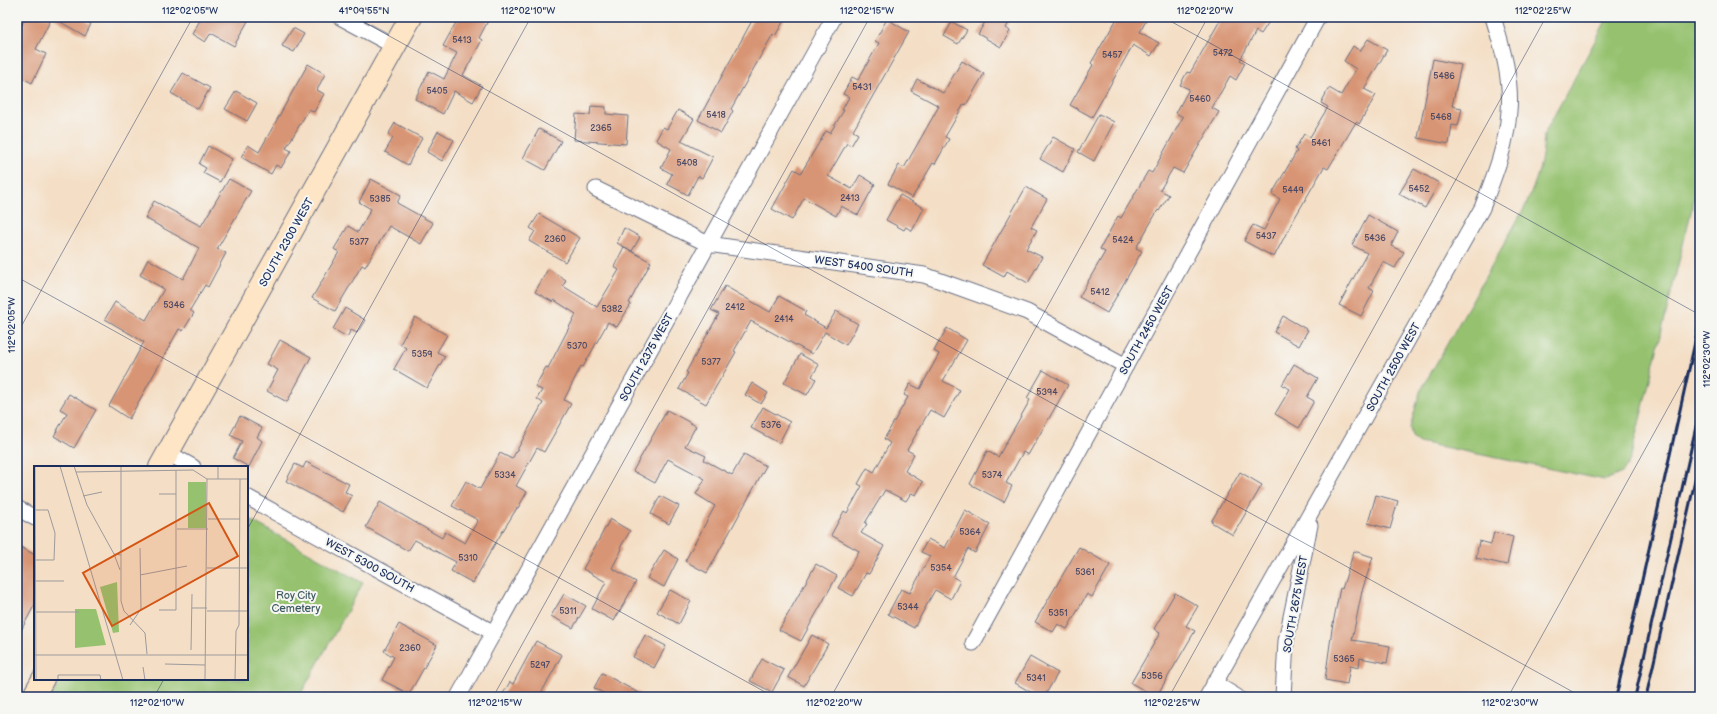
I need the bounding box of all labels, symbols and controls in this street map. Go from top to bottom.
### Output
text: 112°02'05"W [162,5,218,17]
text: 41°09'55"N [338,5,390,17]
text: 112°02'10"W [501,5,555,17]
text: 112°02'15"W [840,5,894,17]
text: 112°02'20"W [1177,5,1233,17]
text: 112°02'25"W [1515,5,1571,17]
house number: 5413 [452,35,472,46]
house number: 5472 [1213,48,1234,59]
house number: 5457 [1102,50,1123,61]
house number: 5486 [1433,71,1455,82]
house number: 5431 [852,82,872,93]
house number: 5405 [426,86,448,97]
house number: 5460 [1189,94,1211,105]
house number: 5418 [706,110,726,121]
house number: 5468 [1430,112,1452,123]
house number: 2365 [590,123,612,134]
house number: 5461 [1311,138,1331,149]
house number: 5408 [676,158,698,169]
house number: 5452 [1408,184,1430,195]
house number: 5449 [1282,185,1304,196]
house number: 2413 [840,193,860,204]
house number: 5385 [369,194,391,205]
street label: SOUTH 2300 WEST [257,195,316,289]
house number: 5437 [1256,231,1277,242]
house number: 5436 [1364,233,1386,244]
house number: 2360 [544,234,566,245]
house number: 5424 [1112,235,1134,246]
house number: 5377 [349,237,369,248]
street label: WEST 5400 SOUTH [814,253,914,280]
street label: SOUTH 2450 WEST [1117,283,1176,377]
house number: 5412 [1090,287,1110,298]
text: 112°02'05"W [6,297,18,353]
house number: 5346 [163,300,185,311]
house number: 2412 [725,302,745,313]
house number: 5382 [601,304,623,315]
street label: SOUTH 2375 WEST [617,311,676,403]
house number: 2414 [774,314,794,325]
street label: SOUTH 2500 WEST [1364,320,1423,414]
text: 112°02'30"W [1701,331,1713,387]
house number: 5370 [567,341,587,352]
house number: 5359 [411,349,433,360]
house number: 5377 [701,357,721,368]
house number: 5394 [1036,387,1058,398]
house number: 5376 [761,420,782,431]
inset map [34,466,248,680]
house number: 5334 [494,470,516,481]
house number: 5374 [982,470,1003,481]
house number: 5364 [959,527,981,538]
street label: WEST 5300 SOUTH [323,536,417,595]
house number: 5310 [458,553,478,564]
street label: SOUTH 2675 WEST [1281,554,1311,654]
house number: 5354 [930,563,952,574]
house number: 5361 [1075,567,1095,578]
park label: Roy City Cemetery [271,589,321,615]
house number: 5344 [897,602,919,613]
house number: 5311 [559,606,577,617]
house number: 5351 [1048,608,1068,619]
house number: 2360 [399,643,421,654]
house number: 5365 [1333,654,1355,665]
house number: 5297 [530,660,551,671]
house number: 5356 [1141,671,1163,682]
house number: 5341 [1026,673,1046,684]
text: 112°02'10"W [130,697,184,709]
text: 112°02'15"W [468,697,522,709]
text: 112°02'20"W [806,697,862,709]
text: 112°02'25"W [1144,697,1200,709]
text: 112°02'30"W [1482,697,1538,709]

